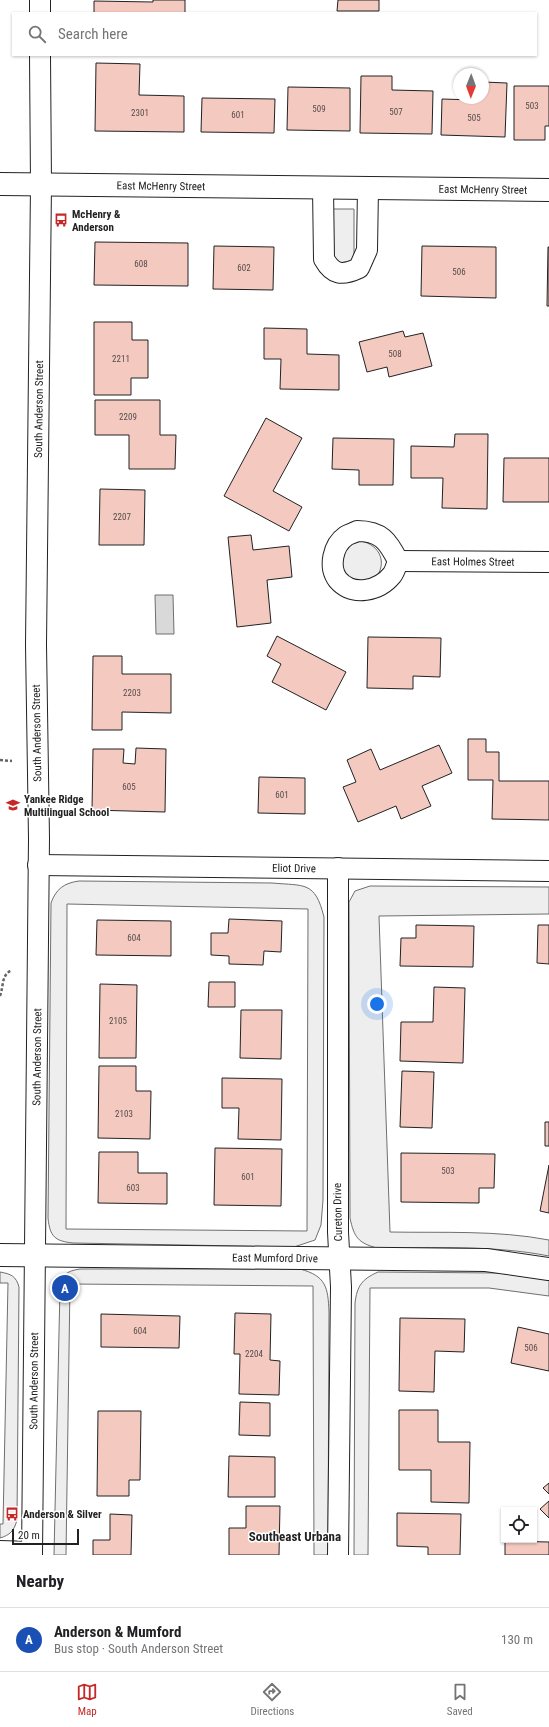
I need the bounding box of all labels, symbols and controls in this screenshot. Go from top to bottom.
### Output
search box [12,12,537,56]
icon: search [26,23,48,45]
text: Search here [58,25,128,43]
north arrow [453,68,489,104]
house number: 503 [525,101,539,111]
house number: 509 [312,104,326,114]
house number: 507 [389,107,403,117]
house number: 2301 [131,108,149,118]
house number: 601 [231,110,245,120]
house number: 505 [467,113,481,123]
street label: East McHenry Street [117,179,205,193]
street label: East McHenry Street [439,182,527,196]
place label: McHenry & Anderson [72,208,121,234]
bus stop icon: McHenry & Anderson [53,212,69,228]
house number: 608 [134,259,148,269]
house number: 602 [237,263,251,273]
house number: 506 [452,267,466,277]
house number: 508 [388,349,402,359]
house number: 2211 [112,354,130,364]
street label: South Anderson Street [32,360,46,458]
house number: 2209 [119,412,137,422]
house number: 2207 [113,512,131,522]
street label: East Holmes Street [431,555,515,568]
street label: South Anderson Street [30,684,44,782]
house number: 2203 [123,688,141,698]
house number: 605 [122,782,136,792]
house number: 601 [275,790,289,800]
place label: Yankee Ridge Multilingual School [24,793,109,819]
school or university icon: Yankee Ridge Multilingual School [5,797,21,813]
street label: Eliot Drive [272,861,316,875]
house number: 604 [127,933,141,943]
your location [367,994,387,1014]
street label: South Anderson Street [30,1008,44,1106]
house number: 2105 [109,1016,127,1026]
house number: 2103 [115,1109,133,1119]
house number: 503 [441,1166,455,1176]
house number: 601 [241,1172,255,1182]
house number: 603 [126,1183,140,1193]
street label: Cureton Drive [331,1183,345,1241]
street label: East Mumford Drive [232,1251,318,1265]
pin: A [52,1273,78,1303]
house number: 604 [133,1326,147,1336]
street label: South Anderson Street [27,1332,41,1430]
house number: 506 [524,1343,538,1353]
house number: 2204 [245,1349,263,1359]
bus stop icon: Anderson & Silver [4,1506,20,1522]
map controls [501,1507,537,1543]
button: locate [501,1507,537,1543]
place label: Anderson & Silver [23,1508,102,1521]
scale bar [12,1527,79,1546]
text: 20 m [18,1529,40,1542]
district label: Southeast Urbana [249,1529,341,1544]
text: Nearby [16,1571,64,1591]
text: Anderson & Mumford [54,1623,181,1641]
text: A [25,1632,33,1647]
text: 130 m [501,1632,533,1647]
text: Bus stop · South Anderson Street [54,1641,223,1656]
tab: Map [76,1681,98,1718]
tab: Directions [250,1681,294,1718]
tab: Saved [447,1681,473,1718]

